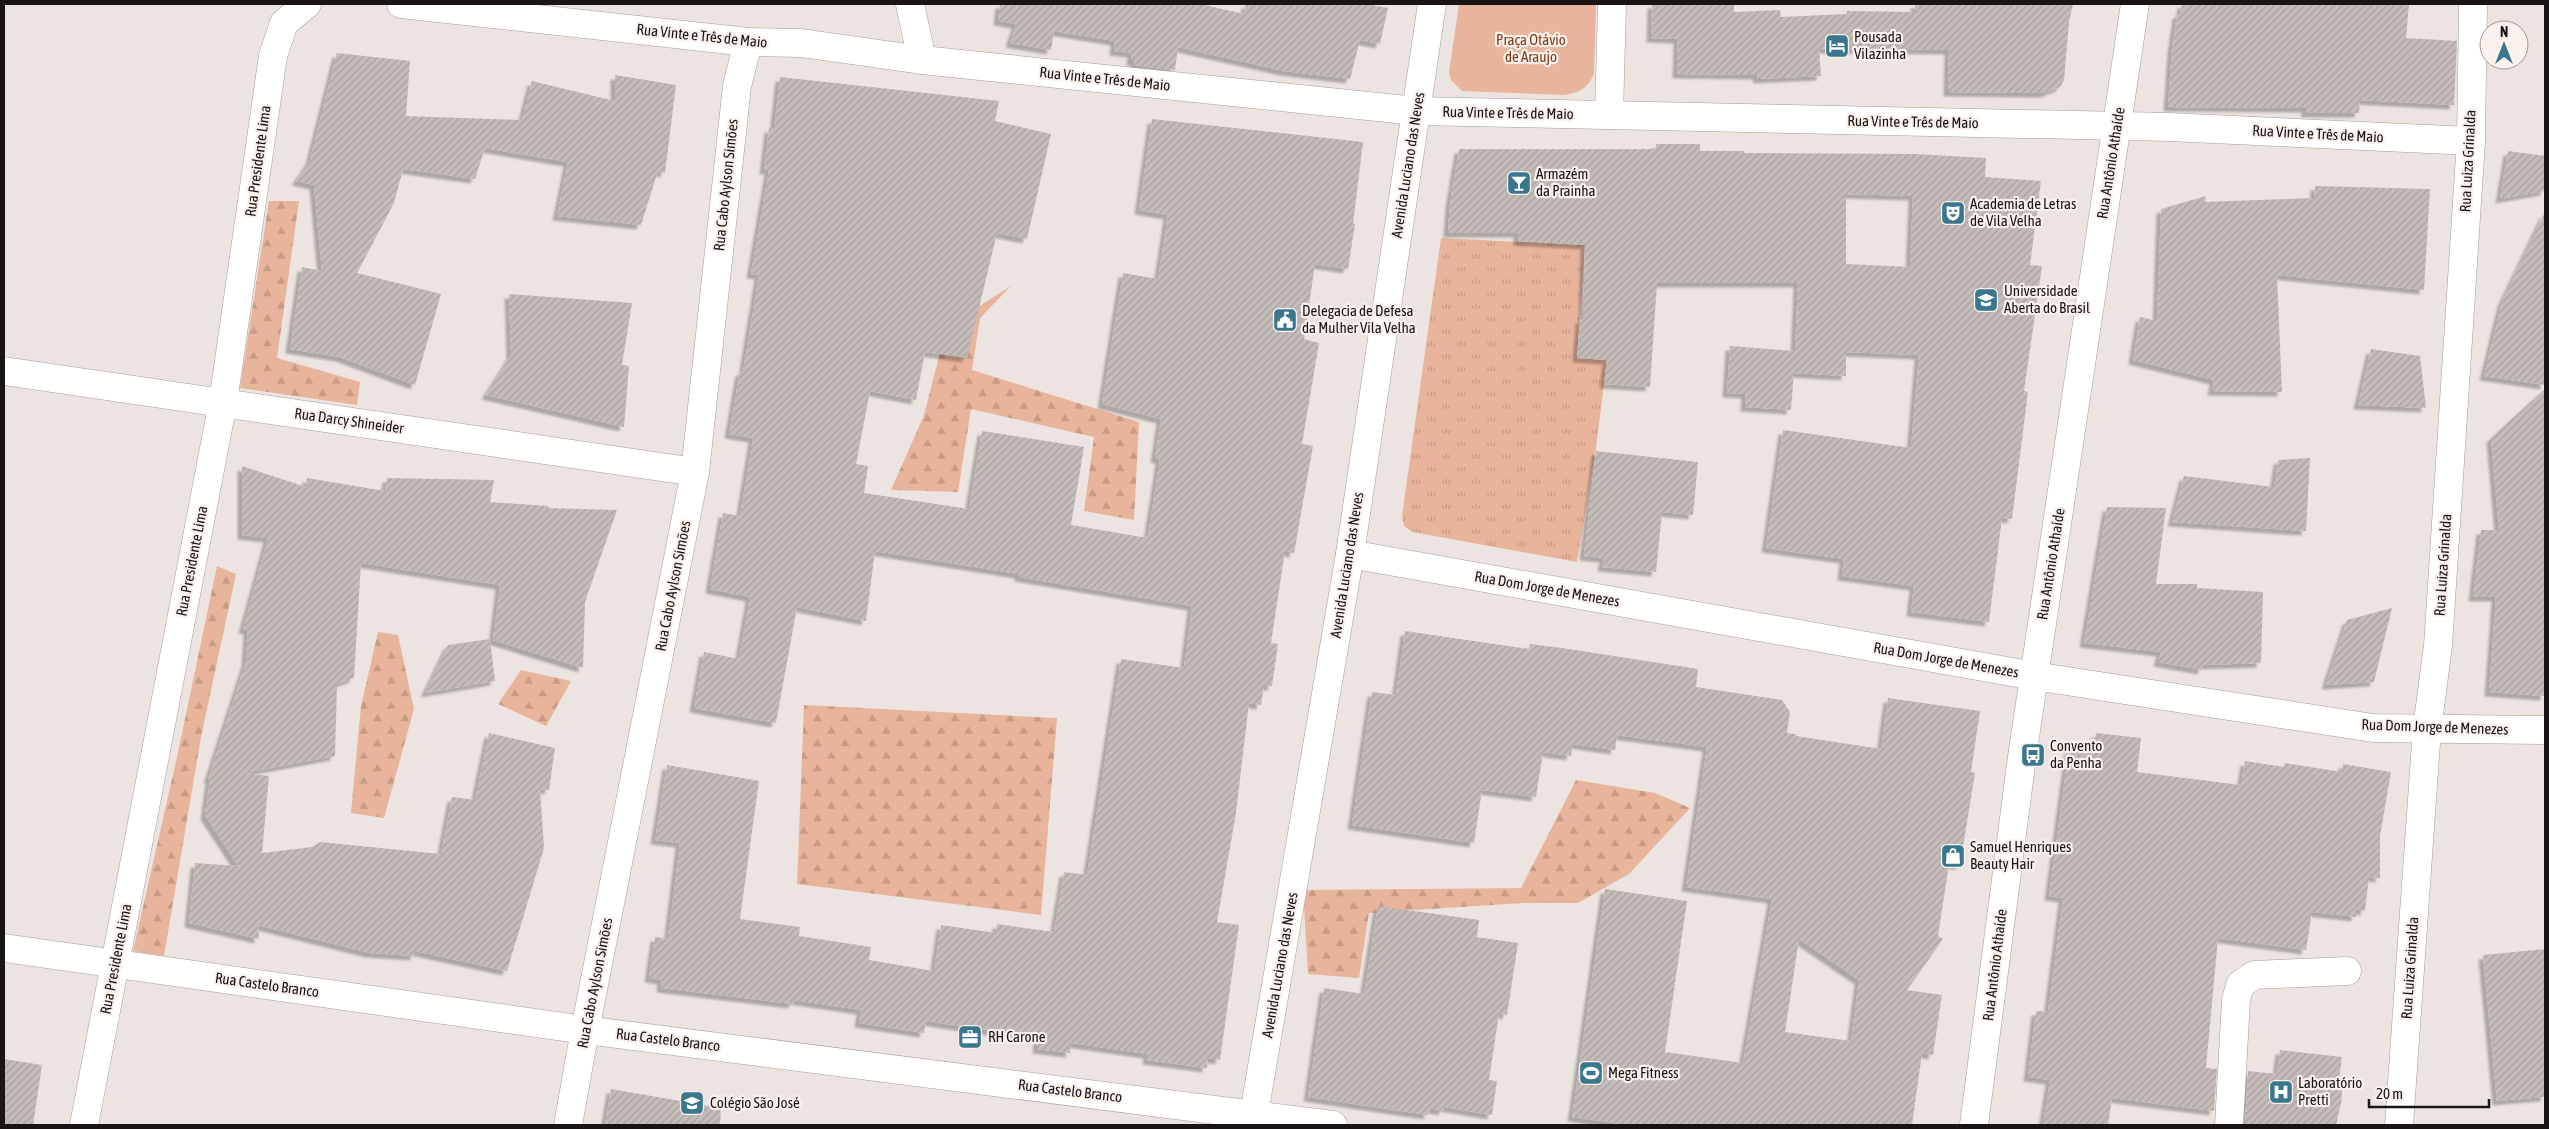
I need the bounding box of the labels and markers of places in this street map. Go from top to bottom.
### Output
place label: Pousada Vilazinha [1854,28,1906,62]
hotel icon: Pousada Vilazinha [1824,33,1850,59]
place label: Armazém da Prainha [1536,165,1596,199]
bar icon: Armazém da Prainha [1506,170,1532,196]
place label: Academia de Letras de Vila Velha [1970,195,2076,229]
theatre icon: Academia de Letras de Vila Velha [1940,200,1966,226]
place label: Universidade Aberta do Brasil [2004,282,2090,316]
school or university icon: Universidade Aberta do Brasil [1973,287,1999,313]
place label: Delegacia de Defesa da Mulher Vila Velha [1302,302,1416,336]
public building icon: Delegacia de Defesa da Mulher Vila Velha [1272,307,1298,333]
place label: Convento da Penha [2050,737,2102,771]
bus stop icon: Convento da Penha [2020,742,2046,768]
place label: Samuel Henriques Beauty Hair [1970,838,2071,872]
shop icon: Samuel Henriques Beauty Hair [1940,843,1966,869]
office icon: RH Carone [957,1024,983,1050]
place label: RH Carone [988,1028,1046,1045]
sports icon: Mega Fitness [1578,1060,1604,1086]
place label: Mega Fitness [1608,1064,1679,1081]
place label: Laboratório Pretti [2298,1074,2362,1108]
hospital icon: Laboratório Pretti [2268,1079,2294,1105]
school or university icon: Colégio São José [679,1090,705,1116]
place label: Colégio São José [710,1094,800,1111]

